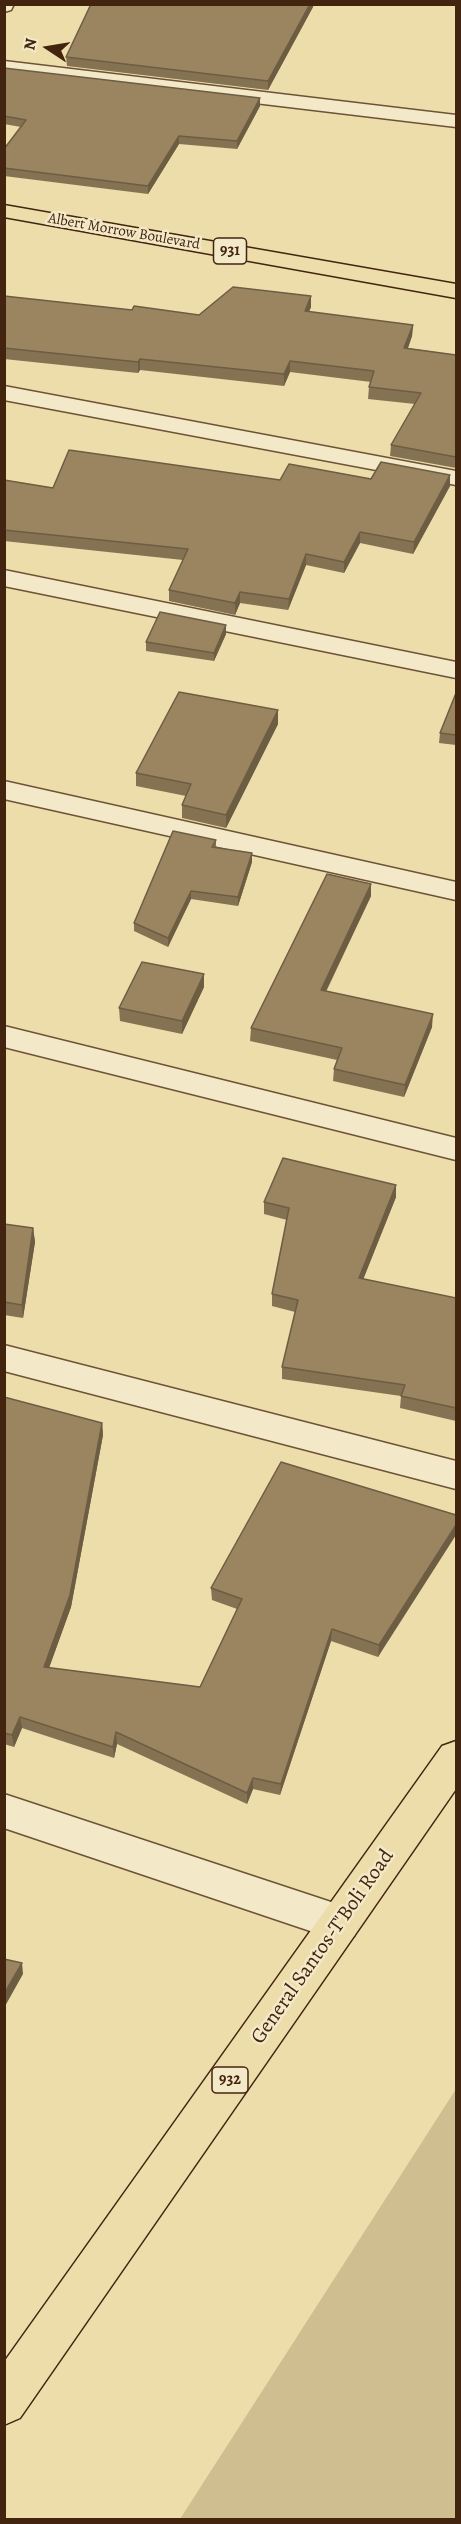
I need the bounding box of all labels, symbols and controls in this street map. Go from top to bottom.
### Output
north arrow [18,18,78,78]
text: N [18,36,42,52]
street label: Albert Morrow Boulevard [47,210,201,254]
road number: 931 [214,238,246,264]
street label: General Santos-T'Boli Road [246,1845,400,2049]
road number: 932 [212,2067,248,2093]

